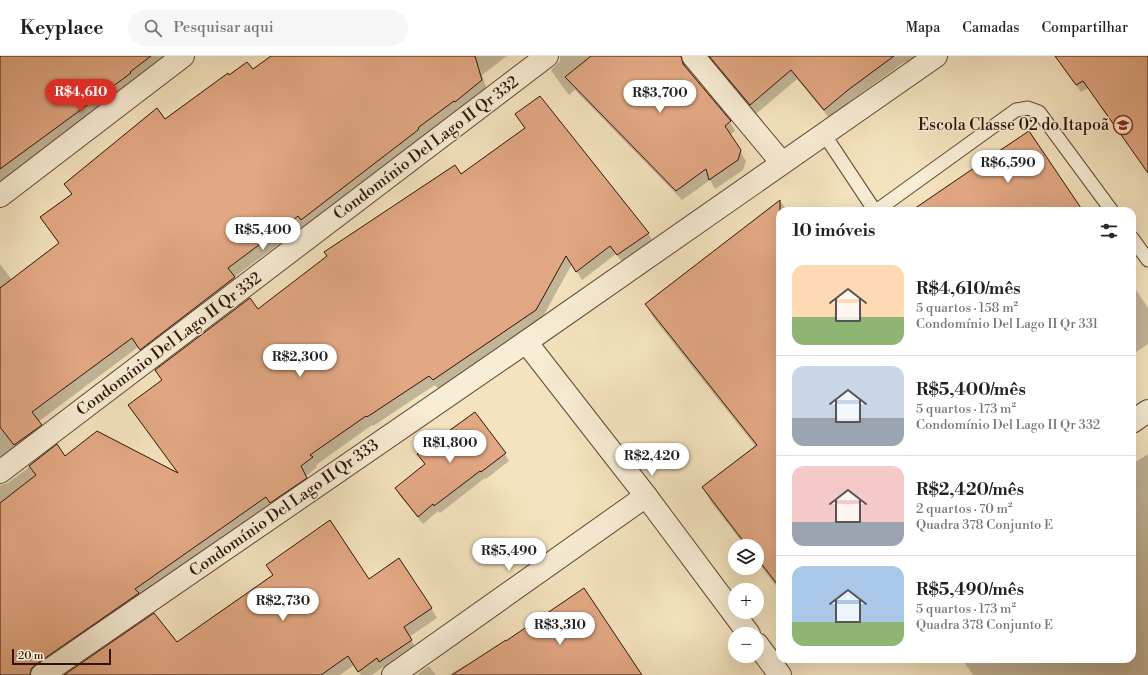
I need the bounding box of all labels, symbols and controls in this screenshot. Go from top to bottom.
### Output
search box [128,10,408,46]
text: Keyplace [20,16,104,40]
icon: search [142,17,164,39]
text: Pesquisar aqui [174,18,274,37]
text: Mapa [906,19,940,37]
text: Camadas [962,19,1019,37]
text: Compartilhar [1041,19,1128,37]
street label: Condomínio Del Lago II Qr 332 [329,72,523,224]
pin: R$4,610 [44,79,118,113]
pin: R$3,700 [623,80,697,114]
text: R$4,610 [54,84,108,100]
text: R$3,700 [632,85,688,101]
school or university icon: Escola Classe 02 do Itapoã [1112,114,1134,136]
place label: Escola Classe 02 do Itapoã [918,115,1110,135]
pin: R$6,590 [971,150,1045,184]
text: R$6,590 [980,155,1036,171]
pin: R$5,400 [226,217,300,251]
text: 10 imóveis [792,220,875,242]
icon: filters [1098,220,1120,242]
text: R$5,400 [234,222,292,238]
street label: Condomínio Del Lago II Qr 332 [72,268,266,420]
text: R$4,610/mês [916,278,1021,300]
icon: home [824,281,872,329]
text: 5 quartos · 158 m² [916,300,1018,316]
text: Condomínio Del Lago II Qr 331 [916,316,1098,332]
pin: R$2,300 [263,344,337,378]
text: R$2,300 [272,349,328,365]
text: R$5,400/mês [916,379,1026,401]
icon: home [824,382,872,430]
text: 5 quartos · 173 m² [916,401,1016,417]
text: Condomínio Del Lago II Qr 332 [916,417,1100,433]
pin: R$1,800 [413,430,487,464]
street label: Condomínio Del Lago II Qr 333 [186,435,383,581]
text: R$1,800 [423,435,477,451]
pin: R$2,420 [615,443,689,477]
text: R$2,420 [624,448,680,464]
text: R$2,420/mês [916,479,1024,501]
icon: home [824,482,872,530]
text: 2 quartos · 70 m² [916,501,1013,517]
text: Quadra 378 Conjunto E [916,517,1053,533]
pin: R$5,490 [472,538,546,572]
map controls [728,539,764,663]
button: layers [728,539,764,575]
text: R$5,490 [481,543,537,559]
text: R$5,490/mês [916,579,1024,601]
icon: home [824,582,872,630]
button: + [728,583,764,619]
pin: R$2,730 [246,588,320,622]
text: R$2,730 [256,593,310,609]
text: 5 quartos · 173 m² [916,601,1016,617]
pin: R$3,310 [523,612,597,646]
text: R$3,310 [534,617,586,633]
text: Quadra 378 Conjunto E [916,617,1053,633]
button: − [728,627,764,663]
scale bar [12,647,111,666]
text: 20 m [18,649,43,663]

